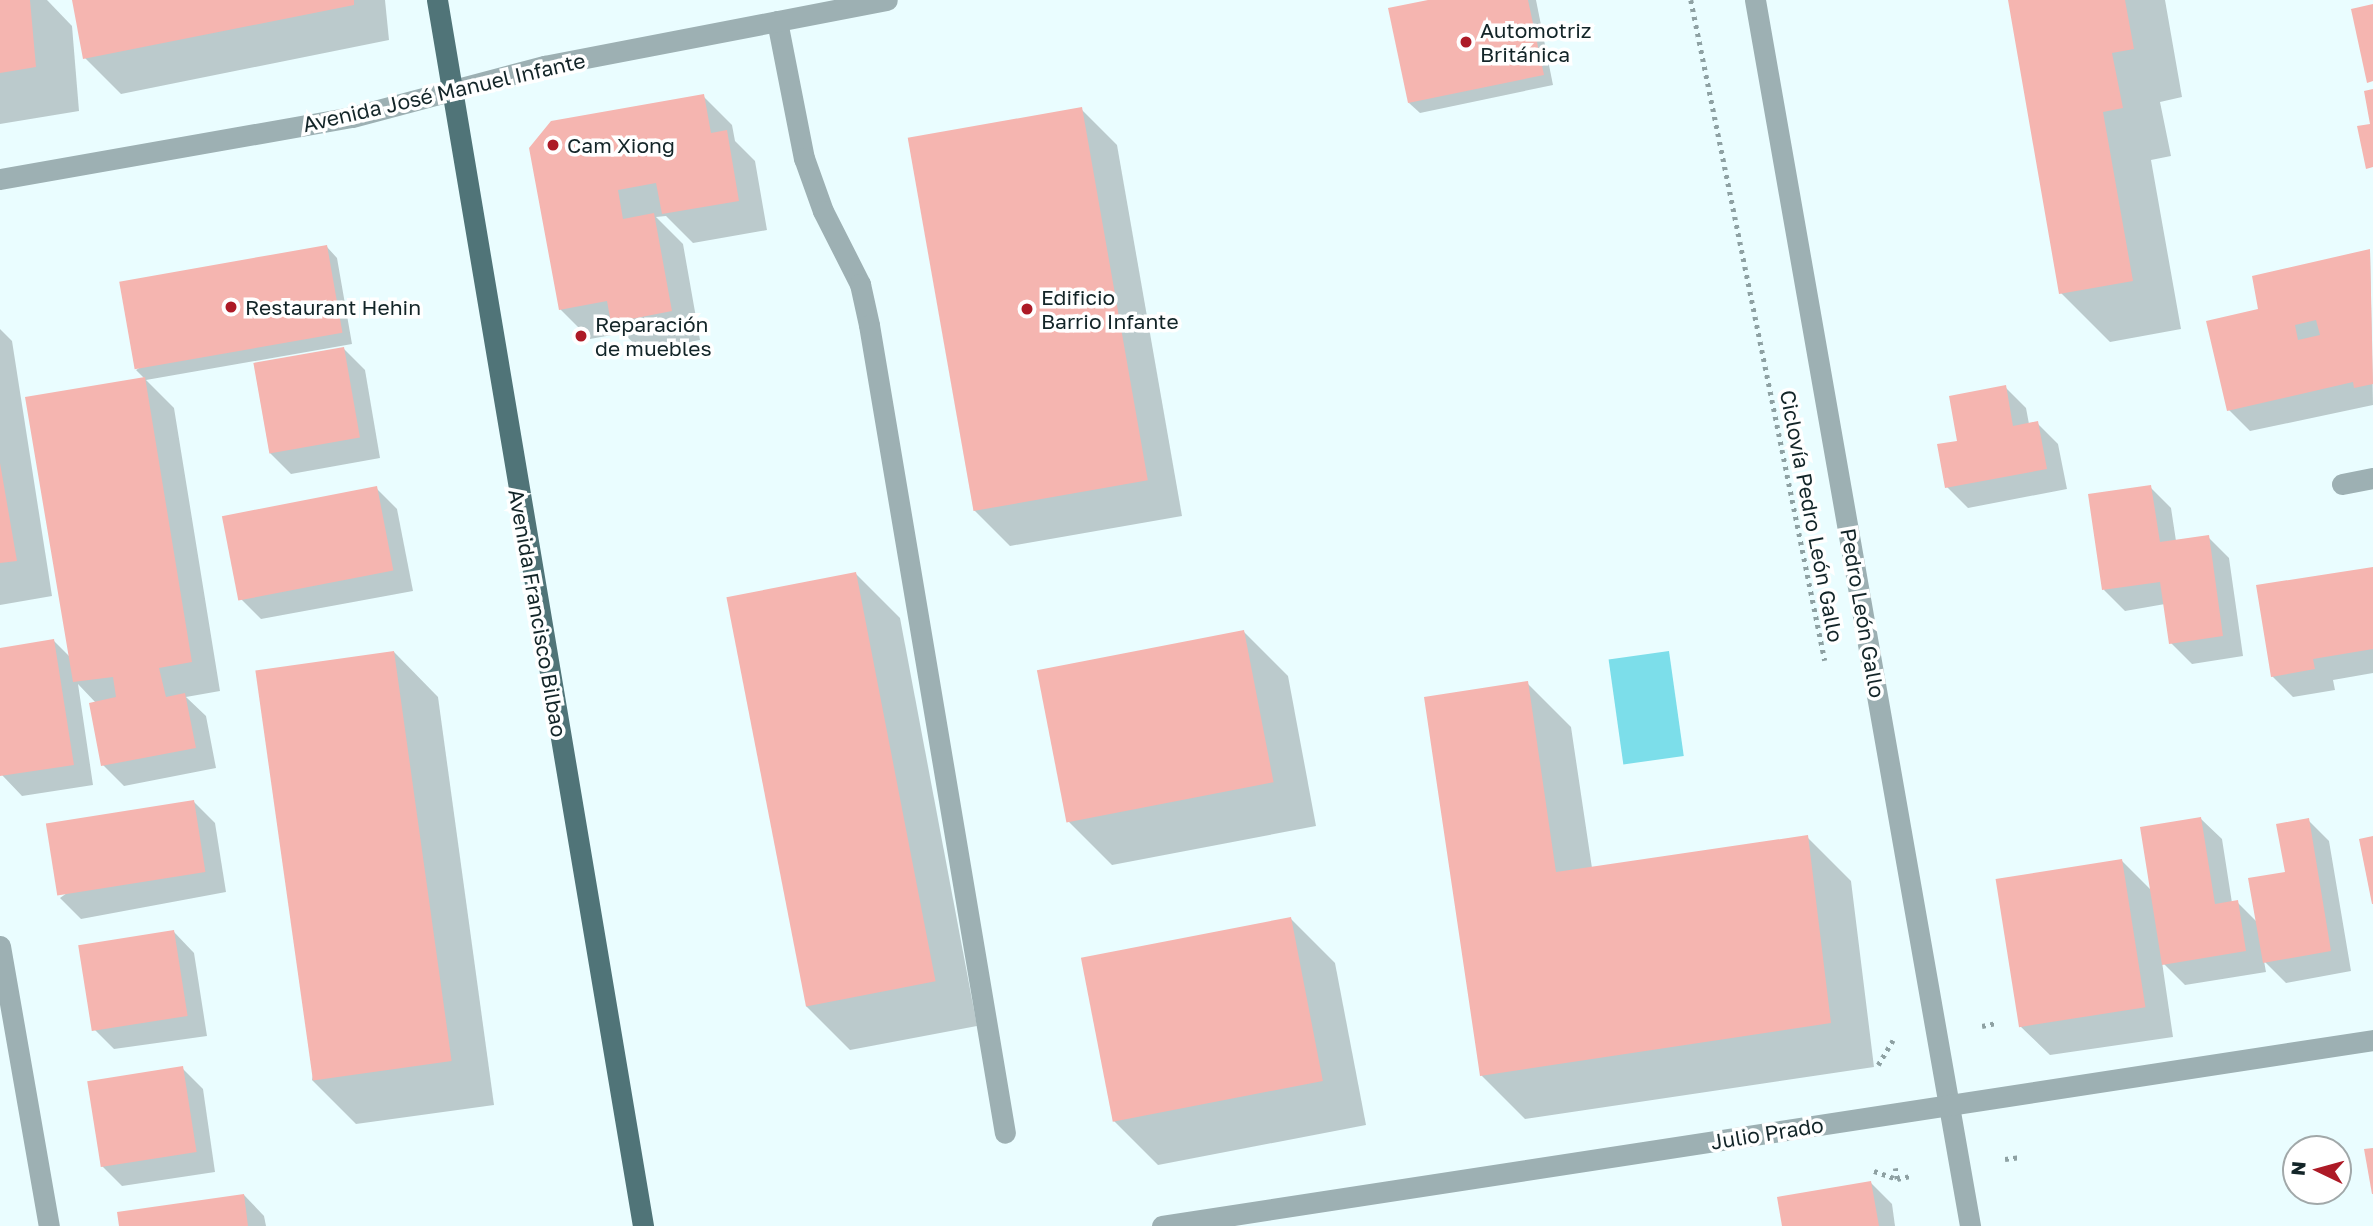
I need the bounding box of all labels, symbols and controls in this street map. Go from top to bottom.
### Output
place label: Automotriz Británica [1480,17,1591,67]
marker: Automotriz Británica [1458,34,1474,50]
street label: Avenida José Manuel Infante [300,47,588,137]
place label: Cam Xiong [567,132,675,158]
marker: Cam Xiong [545,137,561,153]
place label: Edificio Barrio Infante [1041,284,1179,334]
place label: Restaurant Hehin [245,294,421,320]
marker: Restaurant Hehin [223,299,239,315]
marker: Edificio Barrio Infante [1019,301,1035,317]
place label: Reparación de muebles [595,311,712,361]
marker: Reparación de muebles [573,328,589,344]
street label: Ciclovía Pedro León Gallo [1775,388,1849,644]
street label: Avenida Francisco Bilbao [504,487,572,739]
street label: Pedro León Gallo [1836,526,1890,700]
street label: Julio Prado [1709,1112,1825,1154]
north arrow [2282,1135,2352,1205]
text: N [2285,1160,2310,1177]

